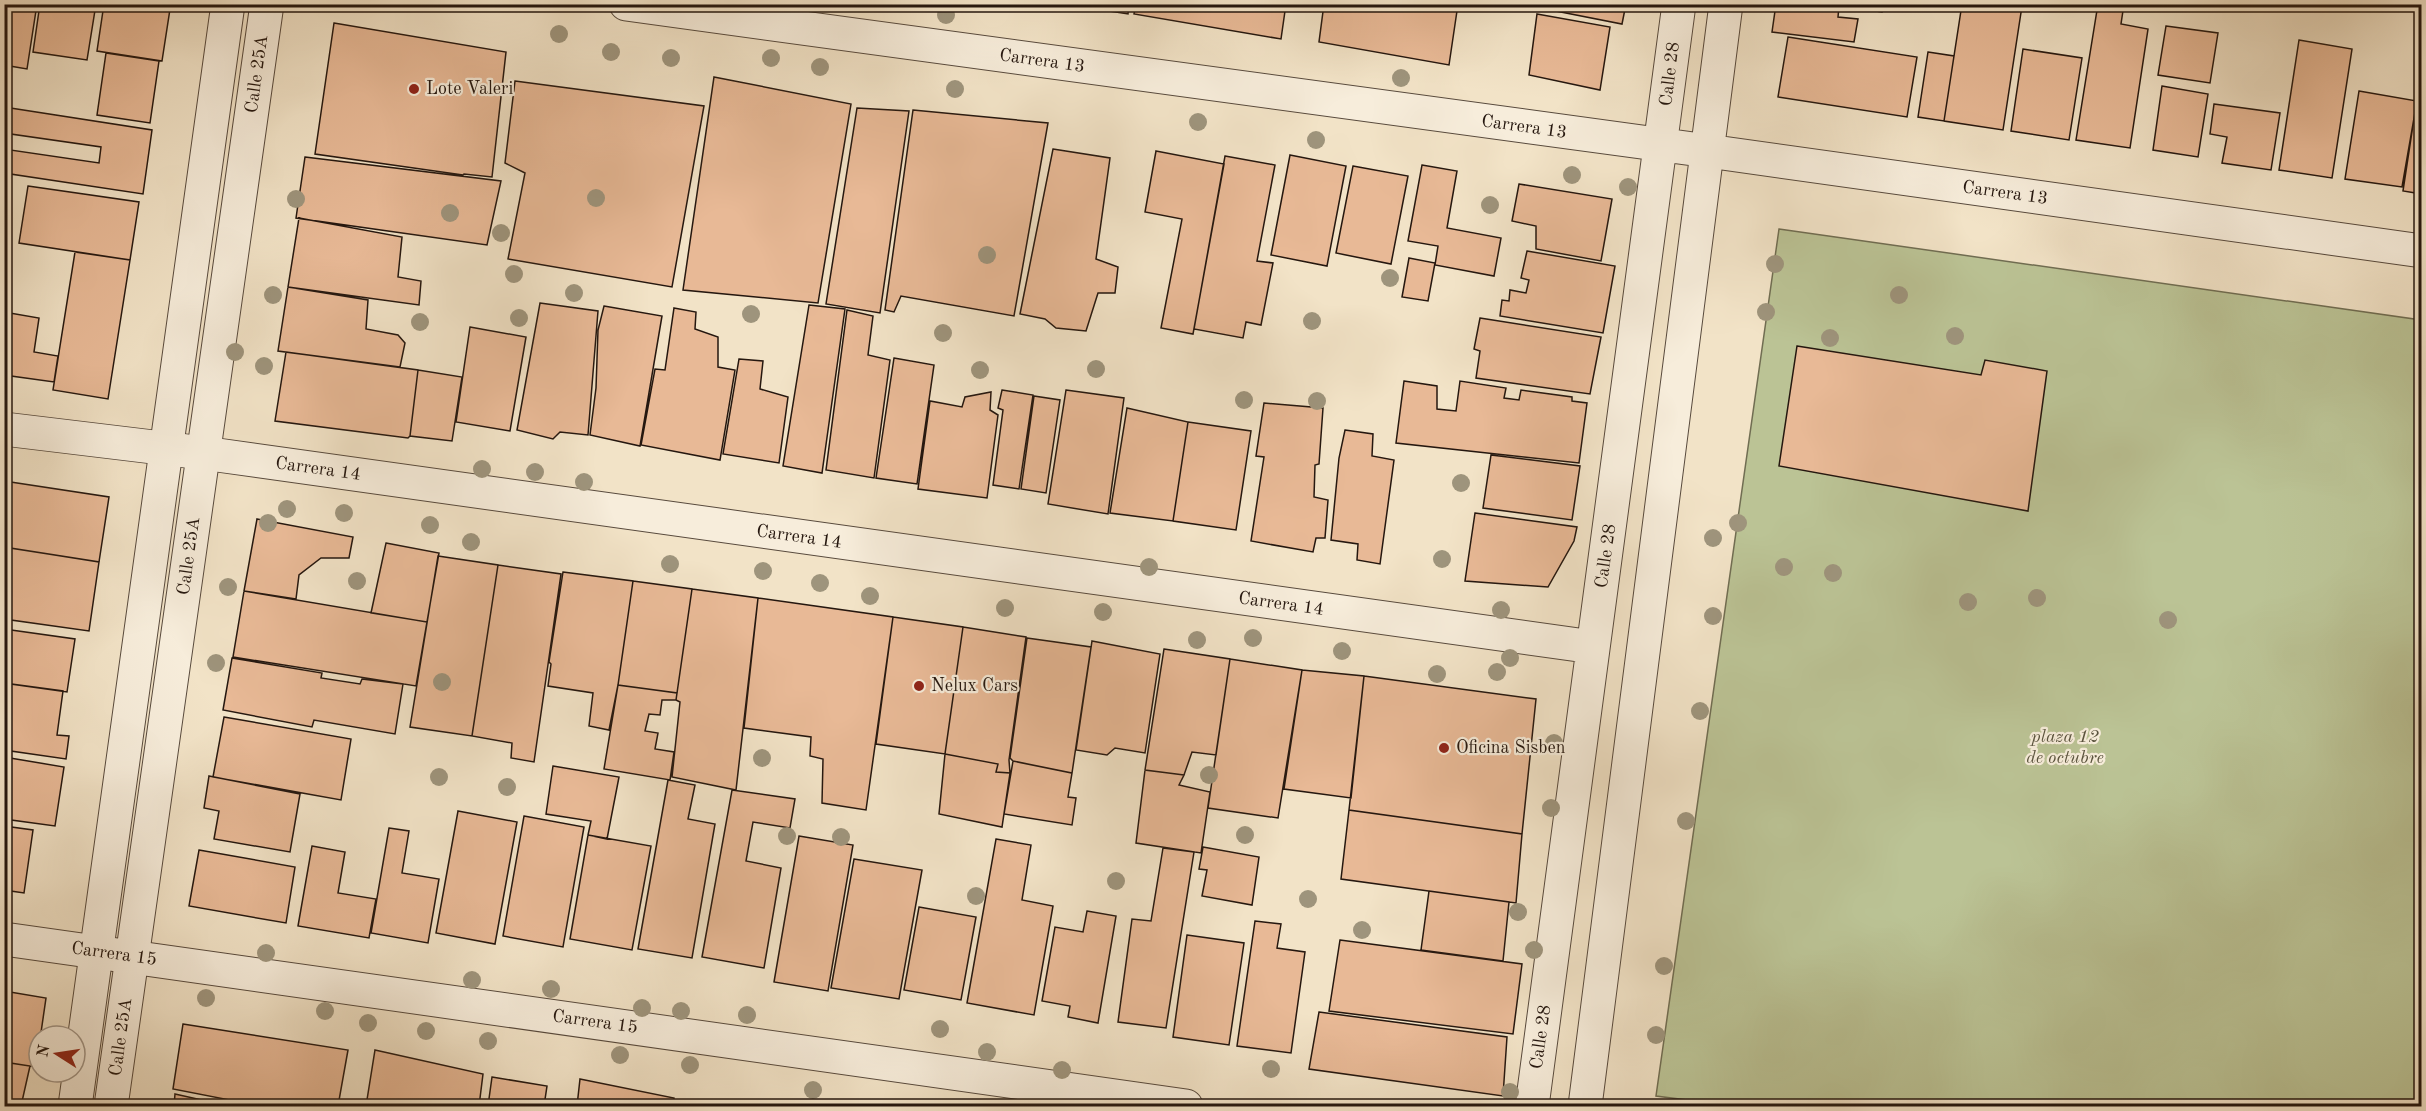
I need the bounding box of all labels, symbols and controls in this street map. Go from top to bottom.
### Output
street label: Calle 25A [243,34,271,114]
street label: Calle 28 [1657,41,1683,107]
street label: Carrera 13 [998,46,1086,76]
place label: Lote Valeri [426,80,513,98]
marker: Lote Valeri [407,82,421,96]
street label: Carrera 13 [1480,112,1568,142]
street label: Carrera 13 [1961,178,2049,208]
street label: Carrera 14 [274,454,362,484]
street label: Calle 25A [175,516,203,596]
street label: Carrera 14 [755,522,843,552]
street label: Calle 28 [1593,523,1619,589]
street label: Carrera 14 [1237,589,1325,619]
place label: Nelux Cars [931,677,1018,695]
marker: Nelux Cars [912,679,926,693]
park label: plaza 12 de octubre [2026,728,2104,767]
place label: Oficina Sisben [1456,739,1566,757]
marker: Oficina Sisben [1437,741,1451,755]
street label: Carrera 15 [70,939,158,969]
street label: Calle 25A [107,997,135,1077]
street label: Calle 28 [1528,1004,1554,1070]
street label: Carrera 15 [551,1007,639,1037]
north arrow [27,1024,87,1084]
text: N [35,1043,54,1059]

